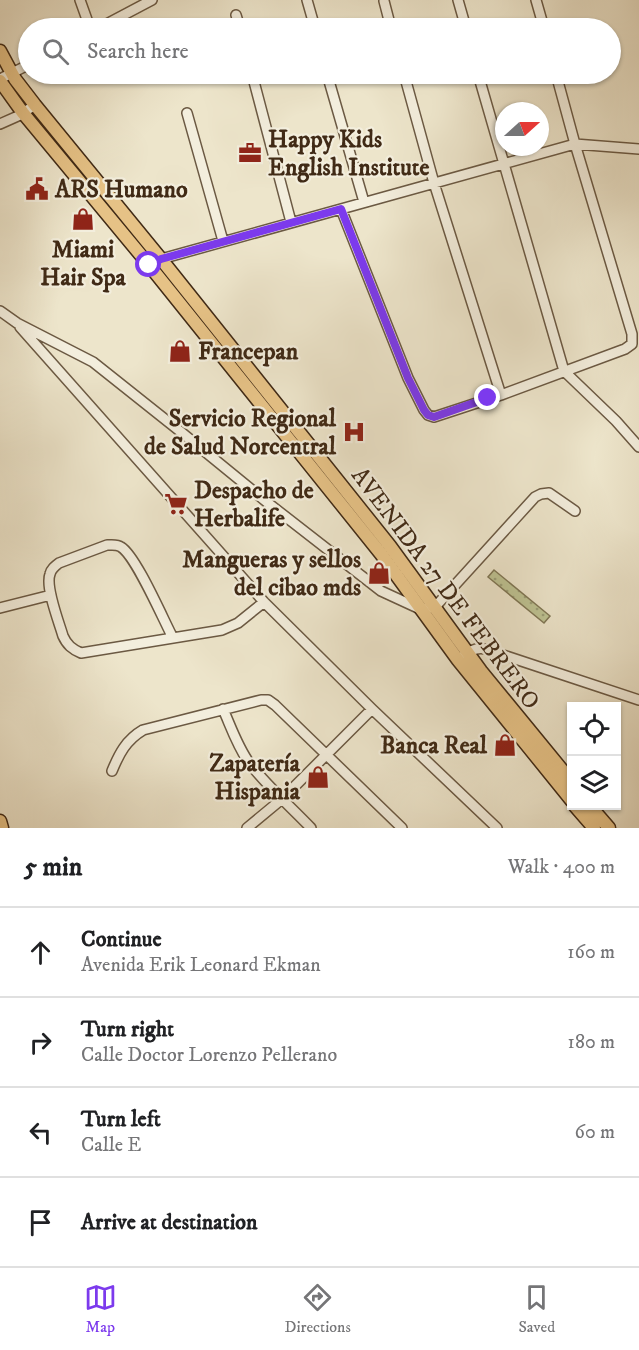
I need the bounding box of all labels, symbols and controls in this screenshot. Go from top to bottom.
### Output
search box [18,18,621,84]
icon: search [39,35,72,68]
text: Search here [87,38,189,65]
north arrow [495,102,549,156]
place label: Happy Kids English Institute [268,125,430,183]
office icon: Happy Kids English Institute [237,140,263,166]
place label: ARS Humano [54,175,188,205]
public building icon: ARS Humano [24,176,50,202]
shop icon: Miami Hair Spa [70,206,96,232]
place label: Miami Hair Spa [40,235,127,293]
route start [135,251,161,277]
place label: Francepan [198,337,299,367]
shop icon: Francepan [167,338,193,364]
route end [474,384,500,410]
place label: Servicio Regional de Salud Norcentral [144,404,337,462]
hospital icon: Servicio Regional de Salud Norcentral [341,419,367,445]
street label: AVENIDA 27 DE FEBRERO [344,462,546,716]
place label: Despacho de Herbalife [194,476,314,534]
supermarket icon: Despacho de Herbalife [163,491,189,517]
place label: Mangueras y sellos del cibao mds [182,545,361,603]
shop icon: Mangueras y sellos del cibao mds [366,560,392,586]
map controls [567,702,621,810]
button: locate [567,702,621,756]
place label: Banca Real [380,731,488,761]
shop icon: Banca Real [492,732,518,758]
place label: Zapatería Hispania [209,749,301,807]
button: layers [567,756,621,810]
shop icon: Zapatería Hispania [305,764,331,790]
text: 5 min [24,851,82,884]
text: Walk · 400 m [508,855,615,880]
text: Continue [81,926,162,953]
icon: ahead [24,936,57,969]
text: 160 m [567,940,615,965]
text: Avenida Erik Leonard Ekman [81,953,321,978]
text: Turn right [81,1016,174,1043]
icon: right [24,1026,57,1059]
text: 180 m [568,1030,615,1055]
text: Calle Doctor Lorenzo Pellerano [81,1043,337,1068]
text: Turn left [81,1106,161,1133]
icon: left [24,1116,57,1149]
text: 60 m [575,1120,615,1145]
text: Calle E [81,1133,141,1158]
icon: arrive [24,1206,57,1239]
text: Arrive at destination [81,1209,258,1236]
tab: Map [84,1281,117,1337]
tab: Directions [284,1281,351,1337]
tab: Saved [518,1281,555,1337]

